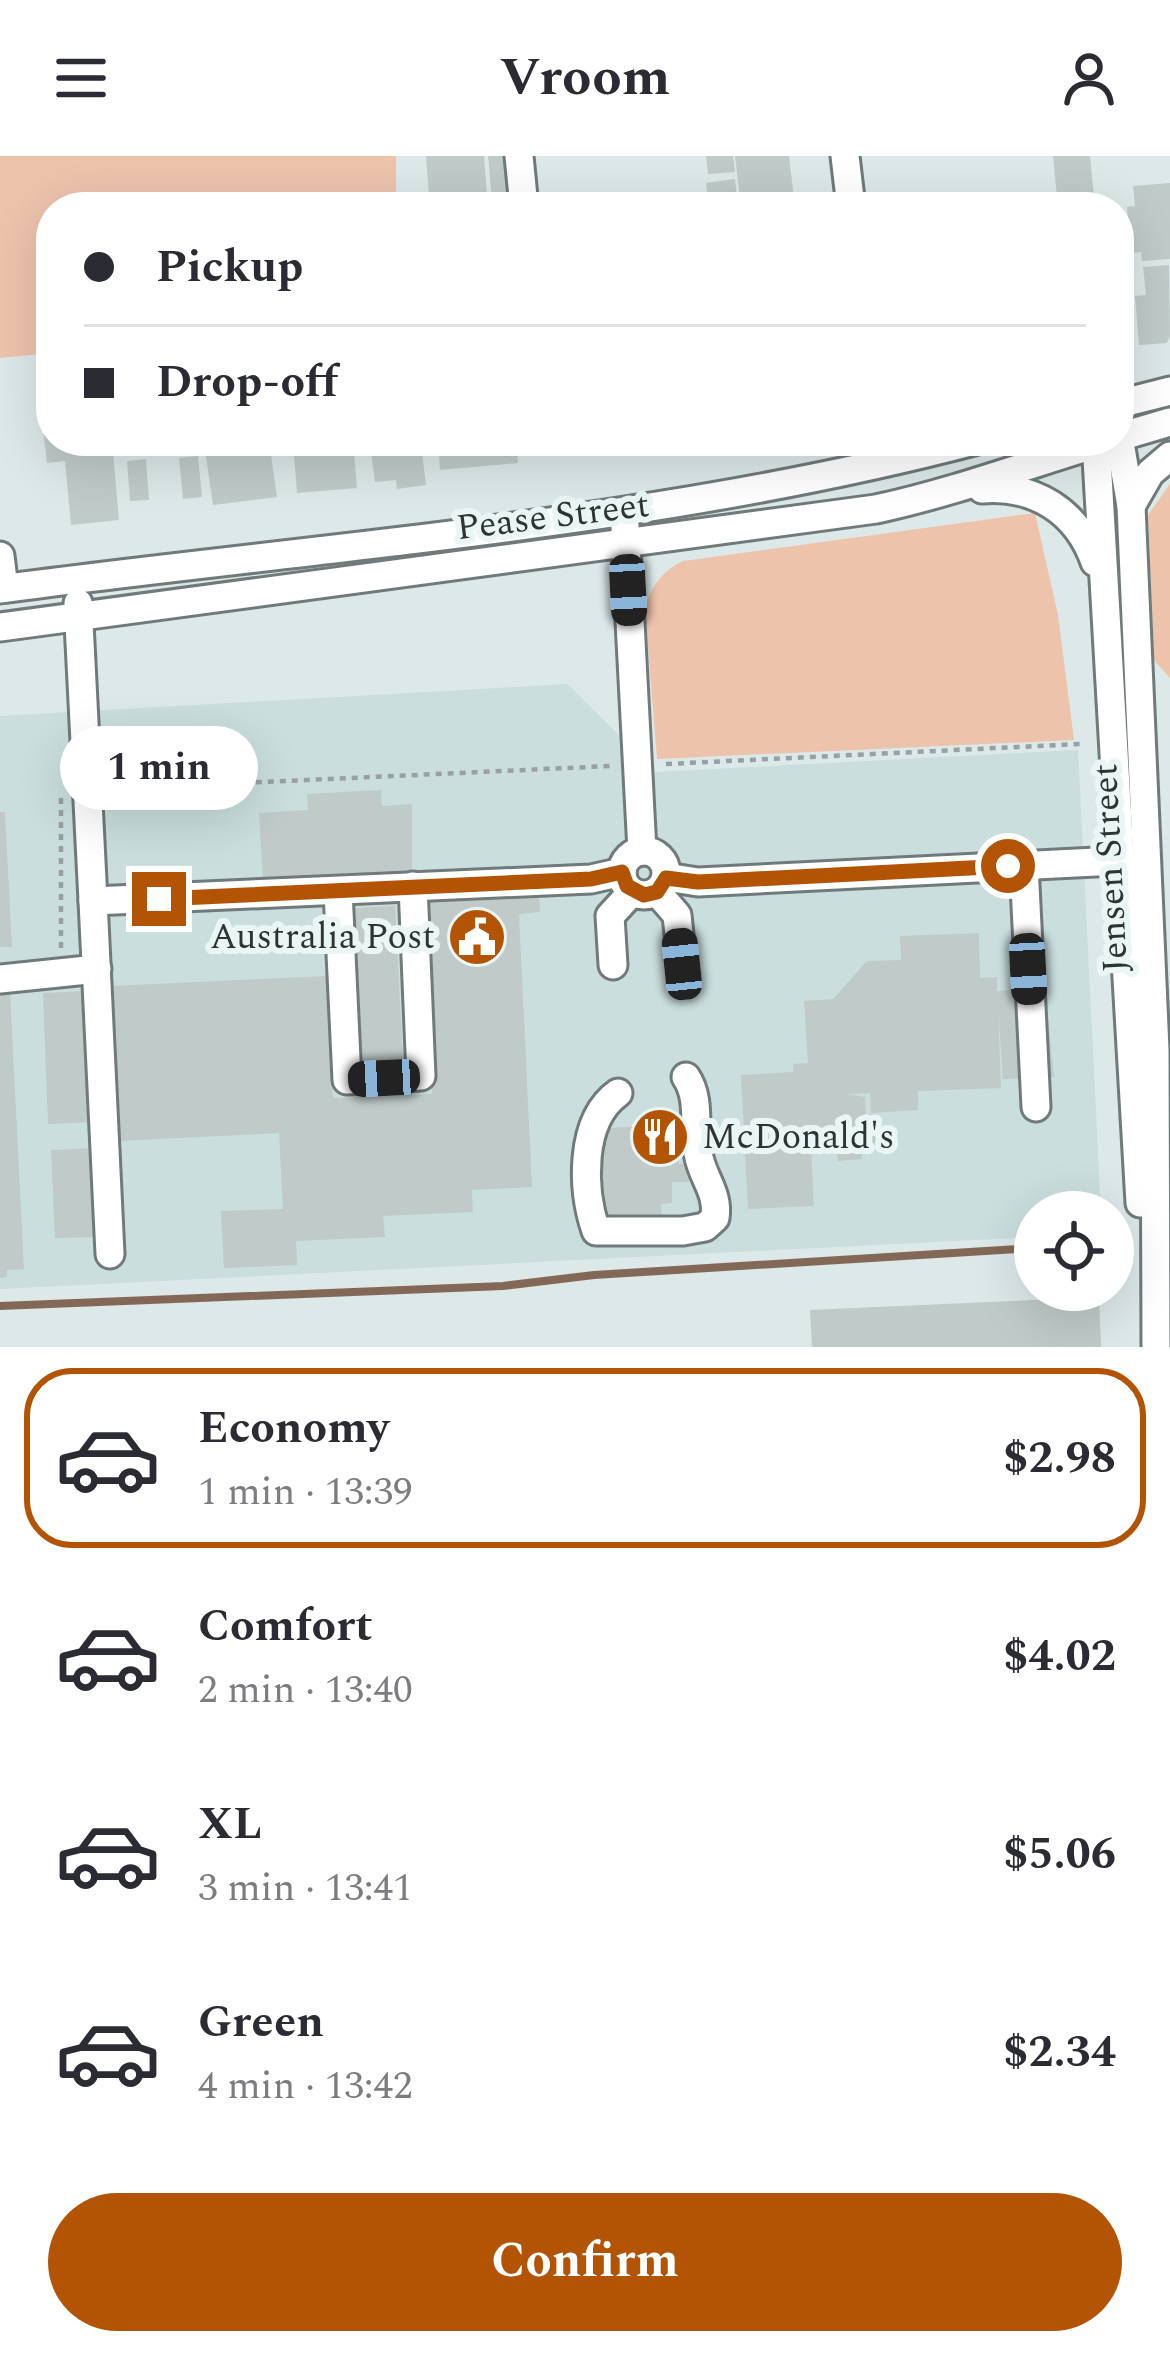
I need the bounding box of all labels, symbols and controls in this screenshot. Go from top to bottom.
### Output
text: Vroom [499,37,671,119]
icon: menu [48,45,114,111]
icon: person [1056,45,1122,111]
text: Pickup [156,233,303,302]
text: Drop-off [156,348,338,417]
street label: Pease Street [453,478,653,556]
car [608,553,648,627]
callout: 1 min [60,725,258,809]
text: 1 min [107,738,211,797]
street label: Jensen Street [1078,762,1144,974]
route start [981,839,1035,893]
route end [132,872,186,926]
public building icon: Australia Post [446,906,508,968]
place label: Australia Post [210,910,435,965]
car [660,926,704,1002]
car [1008,932,1048,1006]
car [347,1058,421,1098]
restaurant icon: McDonald's [629,1106,691,1168]
place label: McDonald's [702,1110,895,1165]
map controls [1014,1191,1134,1311]
button: locate [1014,1191,1134,1311]
text: Economy [198,1394,389,1463]
icon: car [54,1404,162,1512]
text: $2.98 [1003,1424,1116,1493]
text: 1 min · 13:39 [198,1463,413,1522]
text: Comfort [198,1592,373,1661]
icon: car [54,1602,162,1710]
text: $4.02 [1003,1622,1116,1691]
text: 2 min · 13:40 [198,1661,413,1720]
text: XL [198,1790,262,1859]
icon: car [54,1800,162,1908]
text: $5.06 [1003,1820,1116,1889]
text: 3 min · 13:41 [198,1859,413,1918]
text: Green [198,1988,324,2057]
icon: car [54,1998,162,2106]
text: $2.34 [1003,2018,1116,2087]
text: 4 min · 13:42 [198,2057,413,2116]
button: Confirm [48,2193,1122,2331]

